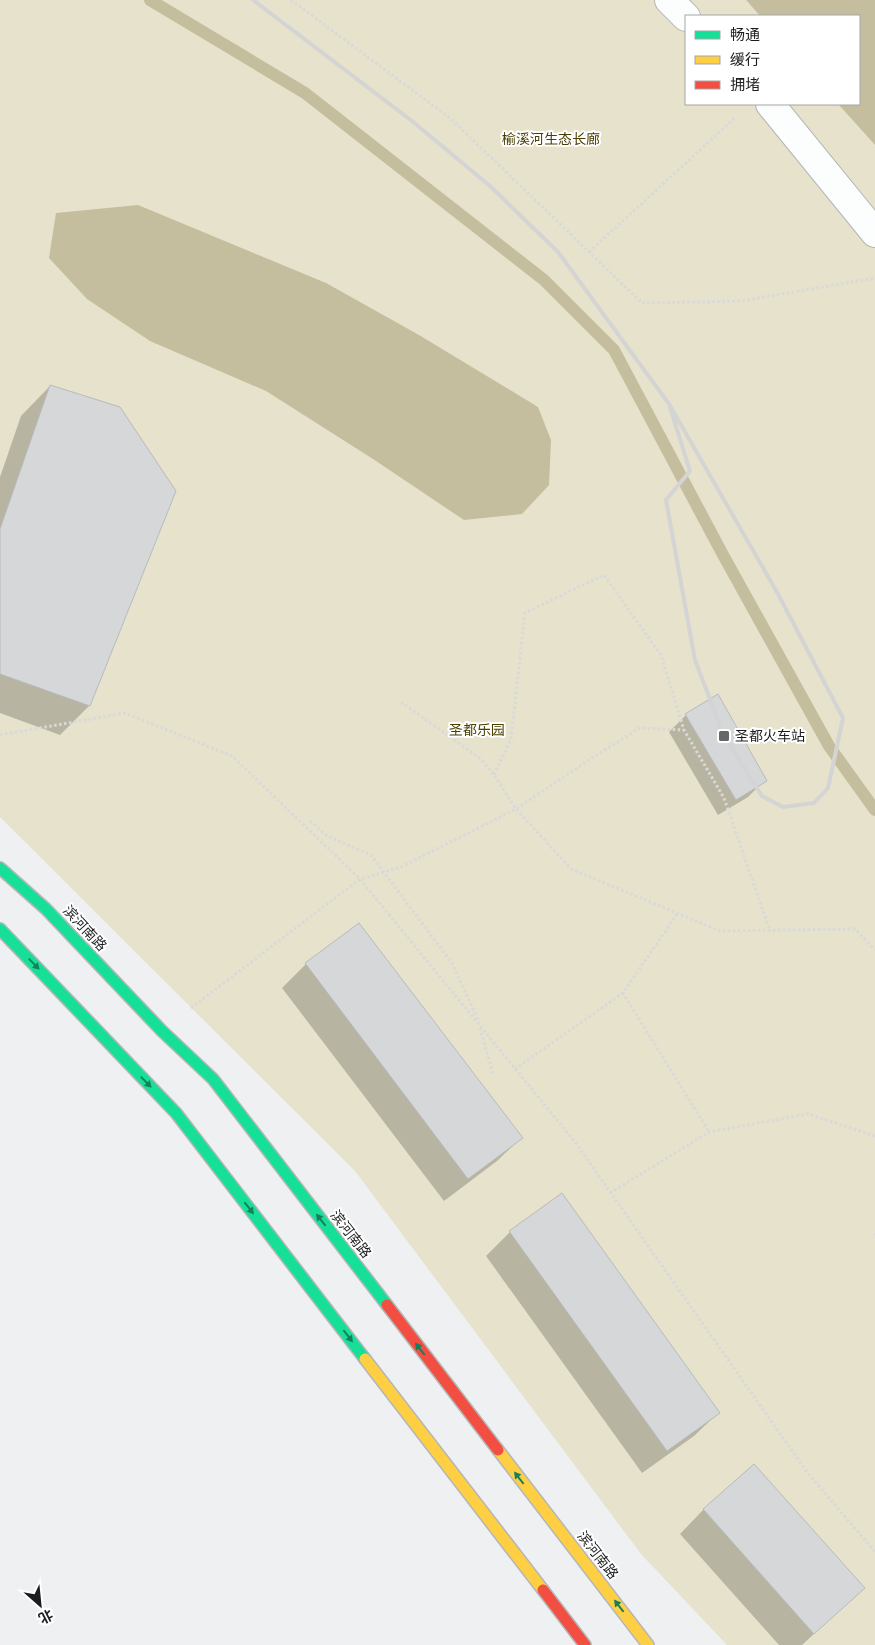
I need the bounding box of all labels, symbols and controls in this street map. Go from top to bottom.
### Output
legend [685,15,860,105]
text: 畅通 [730,25,760,44]
text: 缓行 [730,50,760,69]
text: 拥堵 [730,75,760,94]
park label: 榆溪河生态长廊 [502,130,600,148]
park label: 圣都乐园 [449,721,505,739]
place label: 圣都火车站 [735,727,805,745]
marker: 圣都火车站 [717,729,731,743]
street label: 滨河南路 [59,901,111,955]
one-way arrow [28,958,40,970]
one-way arrow [140,1076,152,1088]
one-way arrow [243,1201,254,1214]
street label: 滨河南路 [327,1206,375,1262]
one-way arrow [316,1214,327,1227]
one-way arrow [342,1330,353,1343]
one-way arrow [415,1343,426,1356]
one-way arrow [514,1472,525,1485]
street label: 滨河南路 [574,1527,622,1583]
north arrow [15,1580,65,1630]
one-way arrow [613,1600,624,1613]
text: 北 [36,1605,56,1628]

